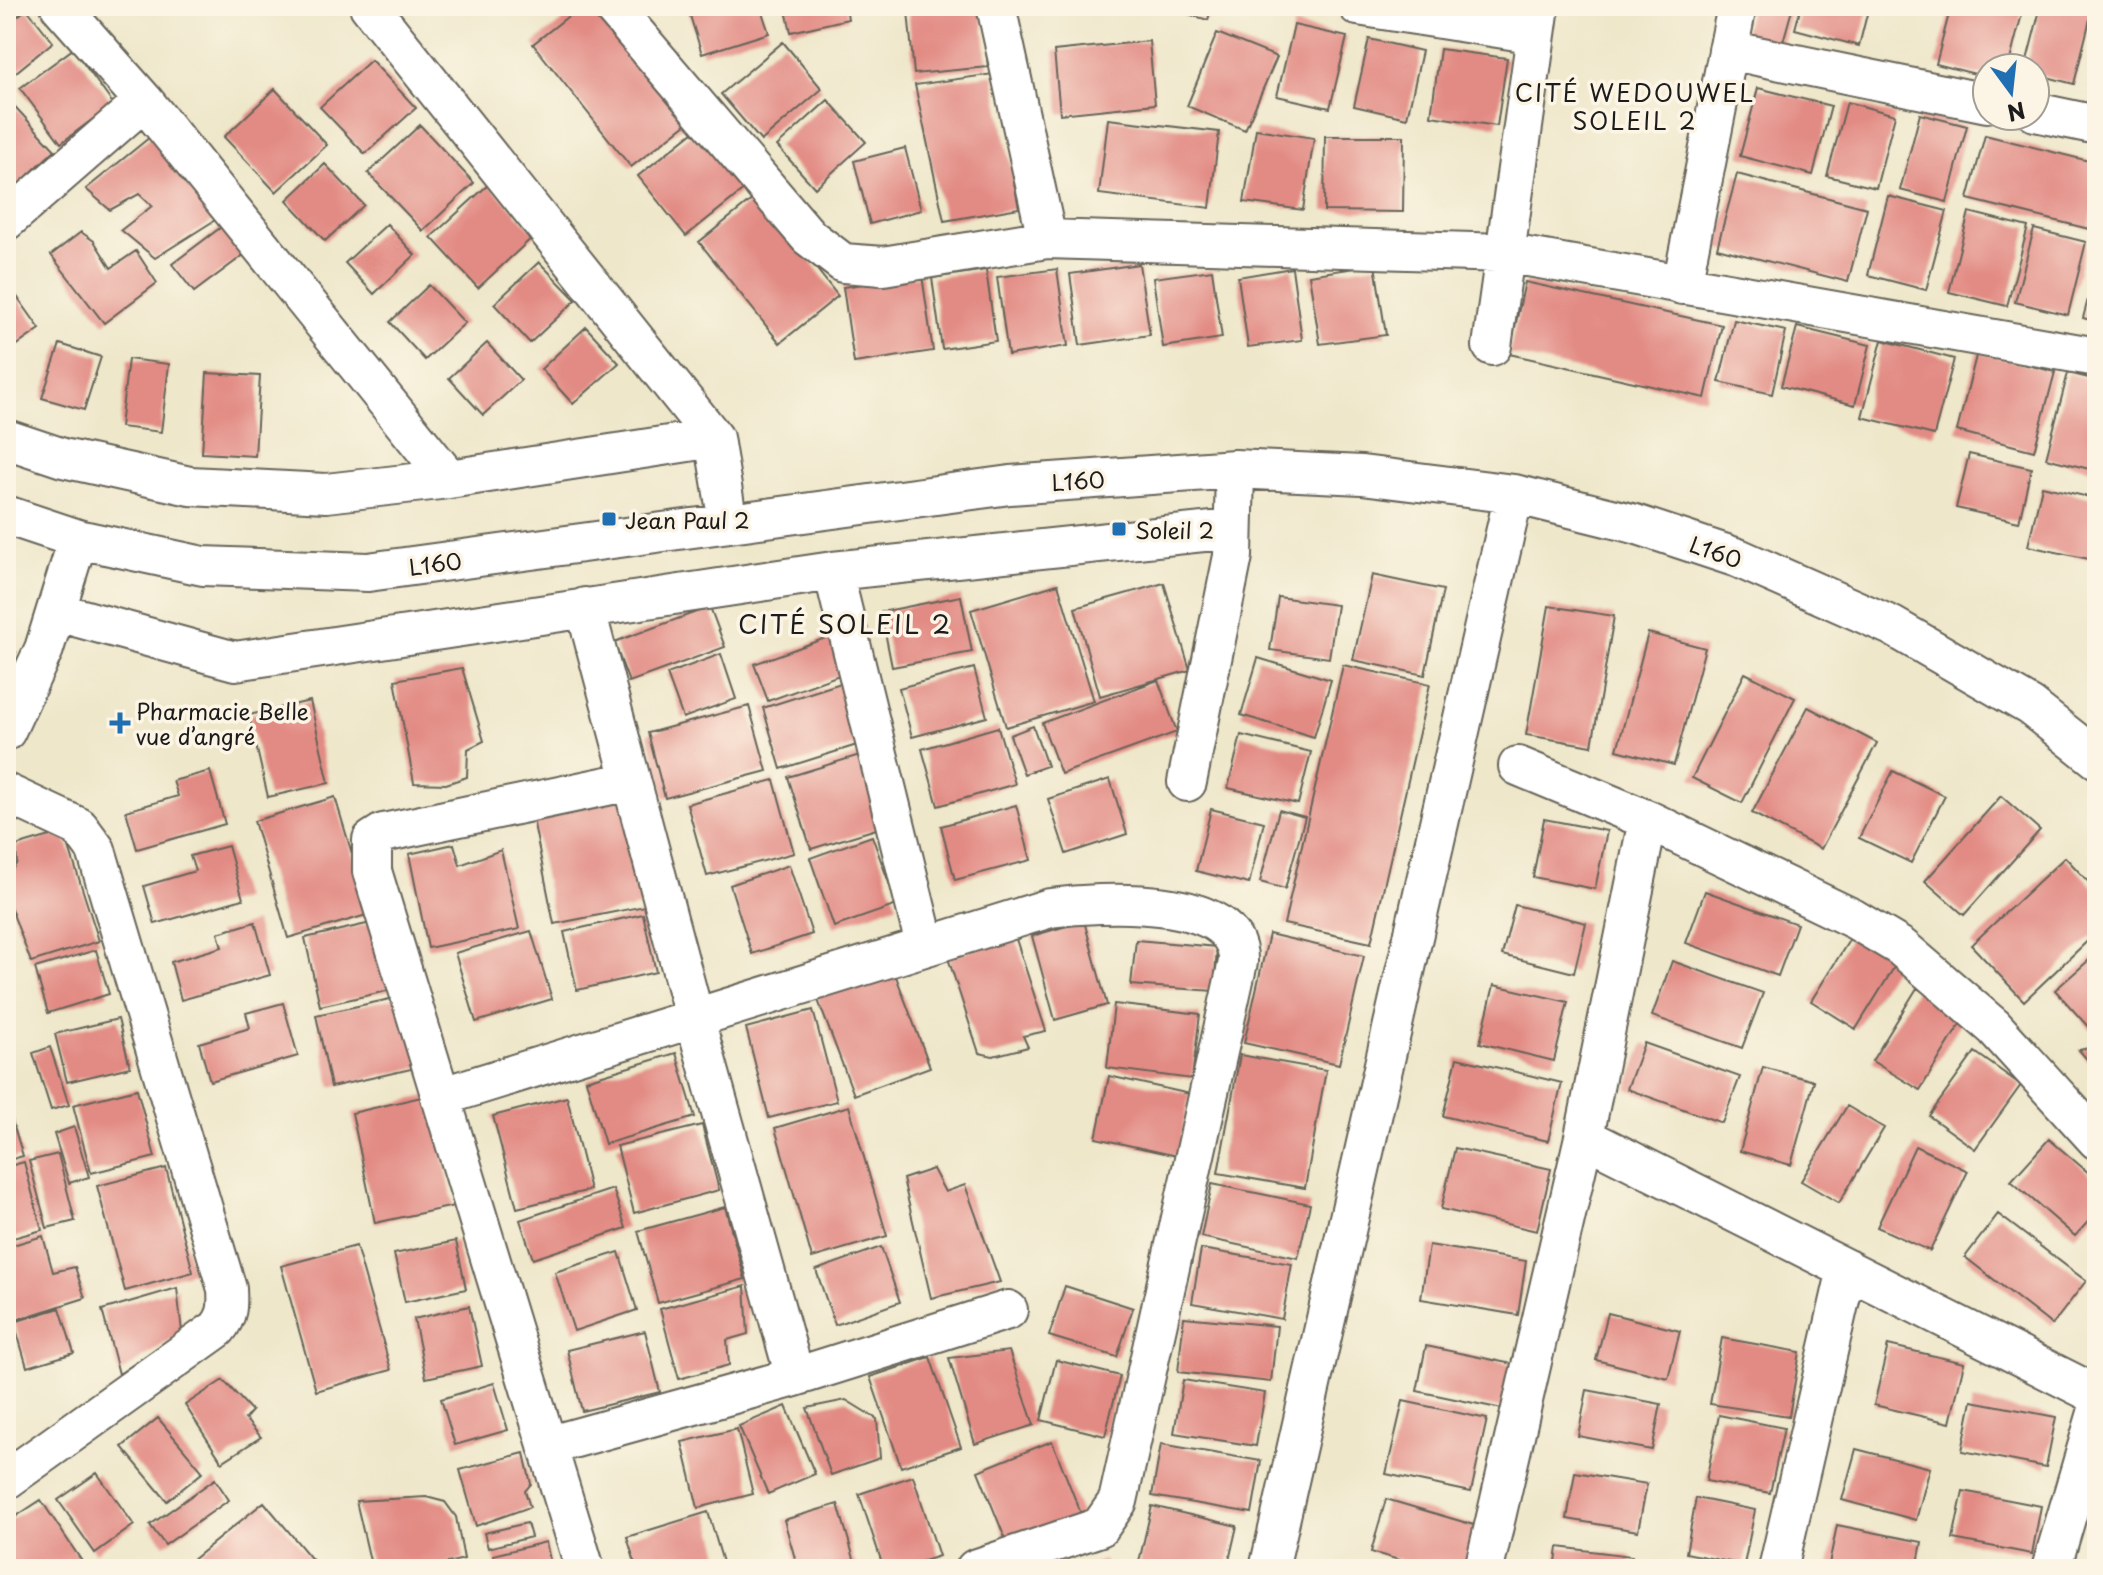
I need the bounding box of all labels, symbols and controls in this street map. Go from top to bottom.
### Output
north arrow [1971,52,2051,132]
district label: CITÉ WEDOUWEL SOLEIL 2 [1515,74,1755,138]
text: N [2004,95,2029,131]
street label: L160 [1050,462,1106,498]
place label: Jean Paul 2 [625,503,750,536]
marker: Jean Paul 2 [600,510,618,528]
place label: Soleil 2 [1135,513,1214,546]
marker: Soleil 2 [1110,520,1128,538]
street label: L160 [1685,527,1747,575]
street label: L160 [406,543,464,583]
district label: CITÉ SOLEIL 2 [738,604,952,643]
place label: Pharmacie Belle vue d’angré [136,694,309,752]
marker: Pharmacie Belle vue d’angré [111,714,129,732]

